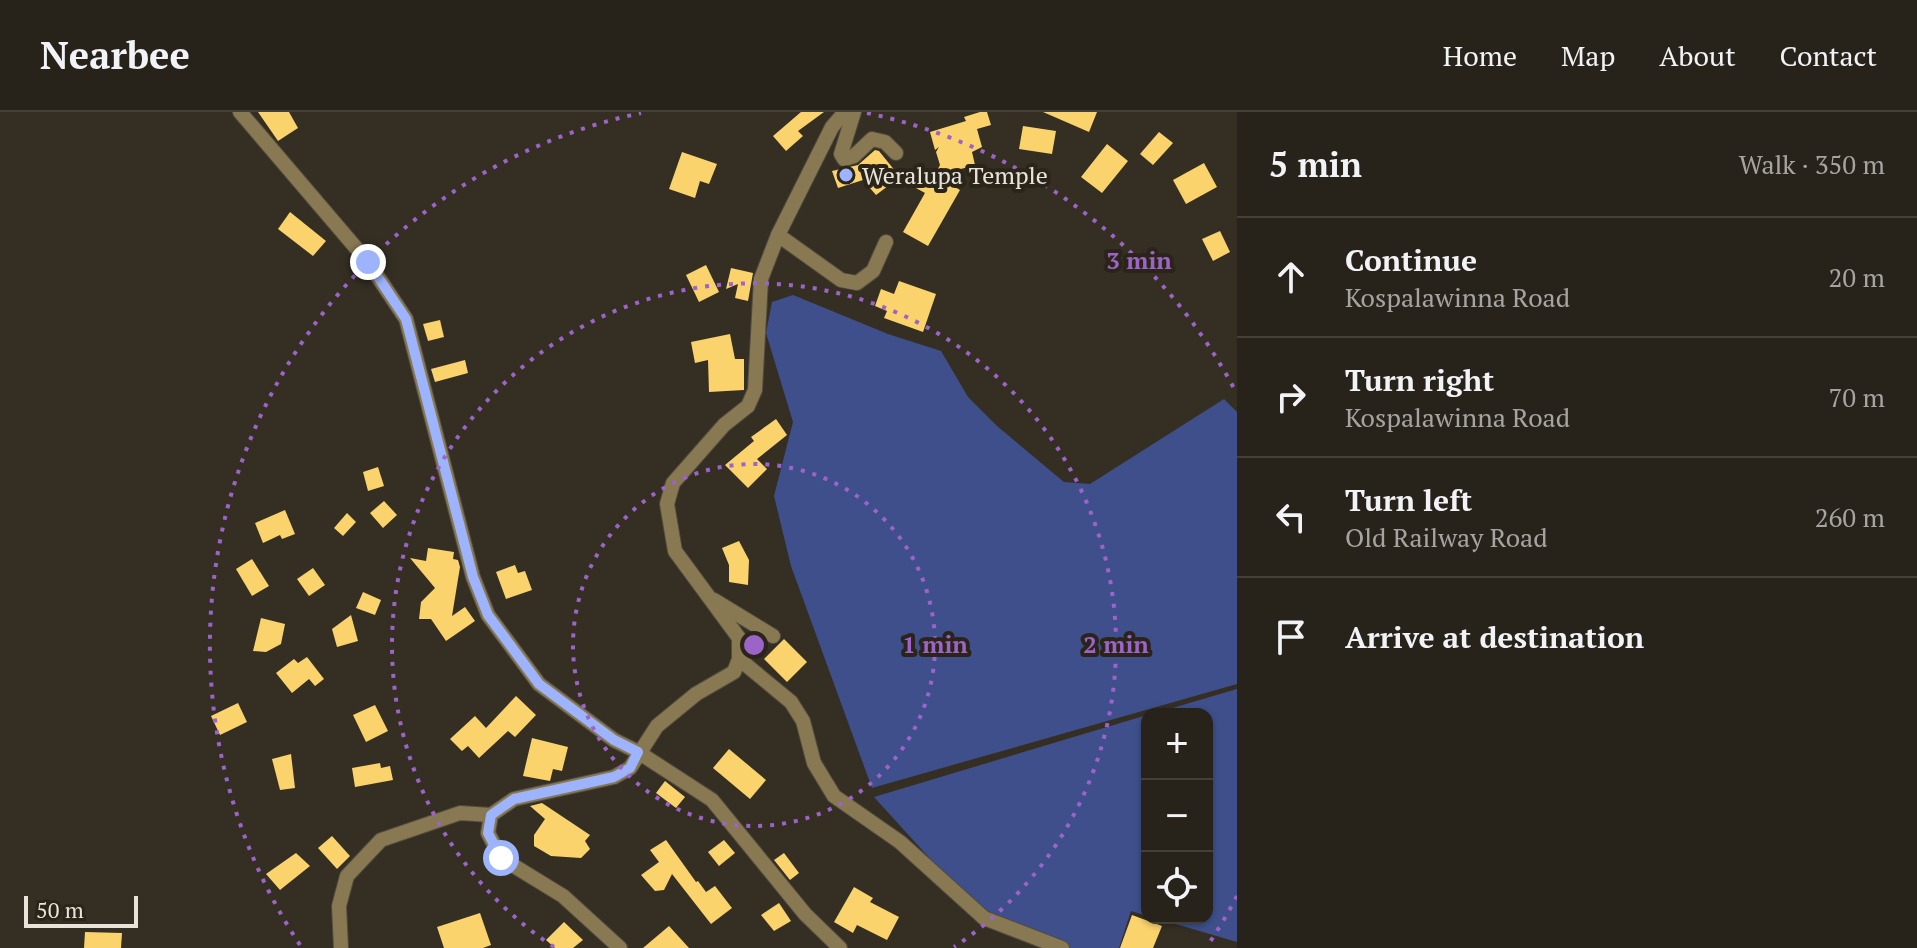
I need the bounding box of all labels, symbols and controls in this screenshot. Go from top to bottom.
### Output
text: Nearbee [40,30,190,80]
text: Home [1443,37,1517,74]
text: Map [1561,37,1615,74]
text: About [1659,37,1736,74]
text: Contact [1780,37,1877,74]
text: 5 min [1269,142,1362,187]
text: Walk · 350 m [1739,147,1885,181]
place label: Weralupa Temple [862,159,1048,191]
marker: Weralupa Temple [837,166,855,184]
text: Continue [1345,240,1477,280]
route end [350,244,386,280]
text: 3 min [1106,244,1172,276]
icon: ahead [1269,255,1313,299]
text: 20 m [1829,260,1885,294]
text: Kospalawinna Road [1345,280,1570,314]
text: Turn right [1345,360,1494,400]
icon: right [1269,375,1313,419]
text: 70 m [1829,380,1885,414]
text: Kospalawinna Road [1345,400,1570,434]
text: Turn left [1345,480,1472,520]
icon: left [1269,495,1313,539]
text: 260 m [1815,500,1885,534]
text: Old Railway Road [1345,520,1548,554]
icon: arrive [1269,615,1313,659]
text: Arrive at destination [1345,617,1644,657]
text: 1 min [902,628,968,660]
text: 2 min [1083,628,1149,660]
centre of rings [740,631,768,659]
map controls [1141,708,1213,924]
button: + [1141,708,1213,780]
button: − [1141,780,1213,852]
route start [483,840,519,876]
button: locate [1141,852,1213,924]
scale bar [24,892,138,928]
text: 50 m [36,895,84,924]

